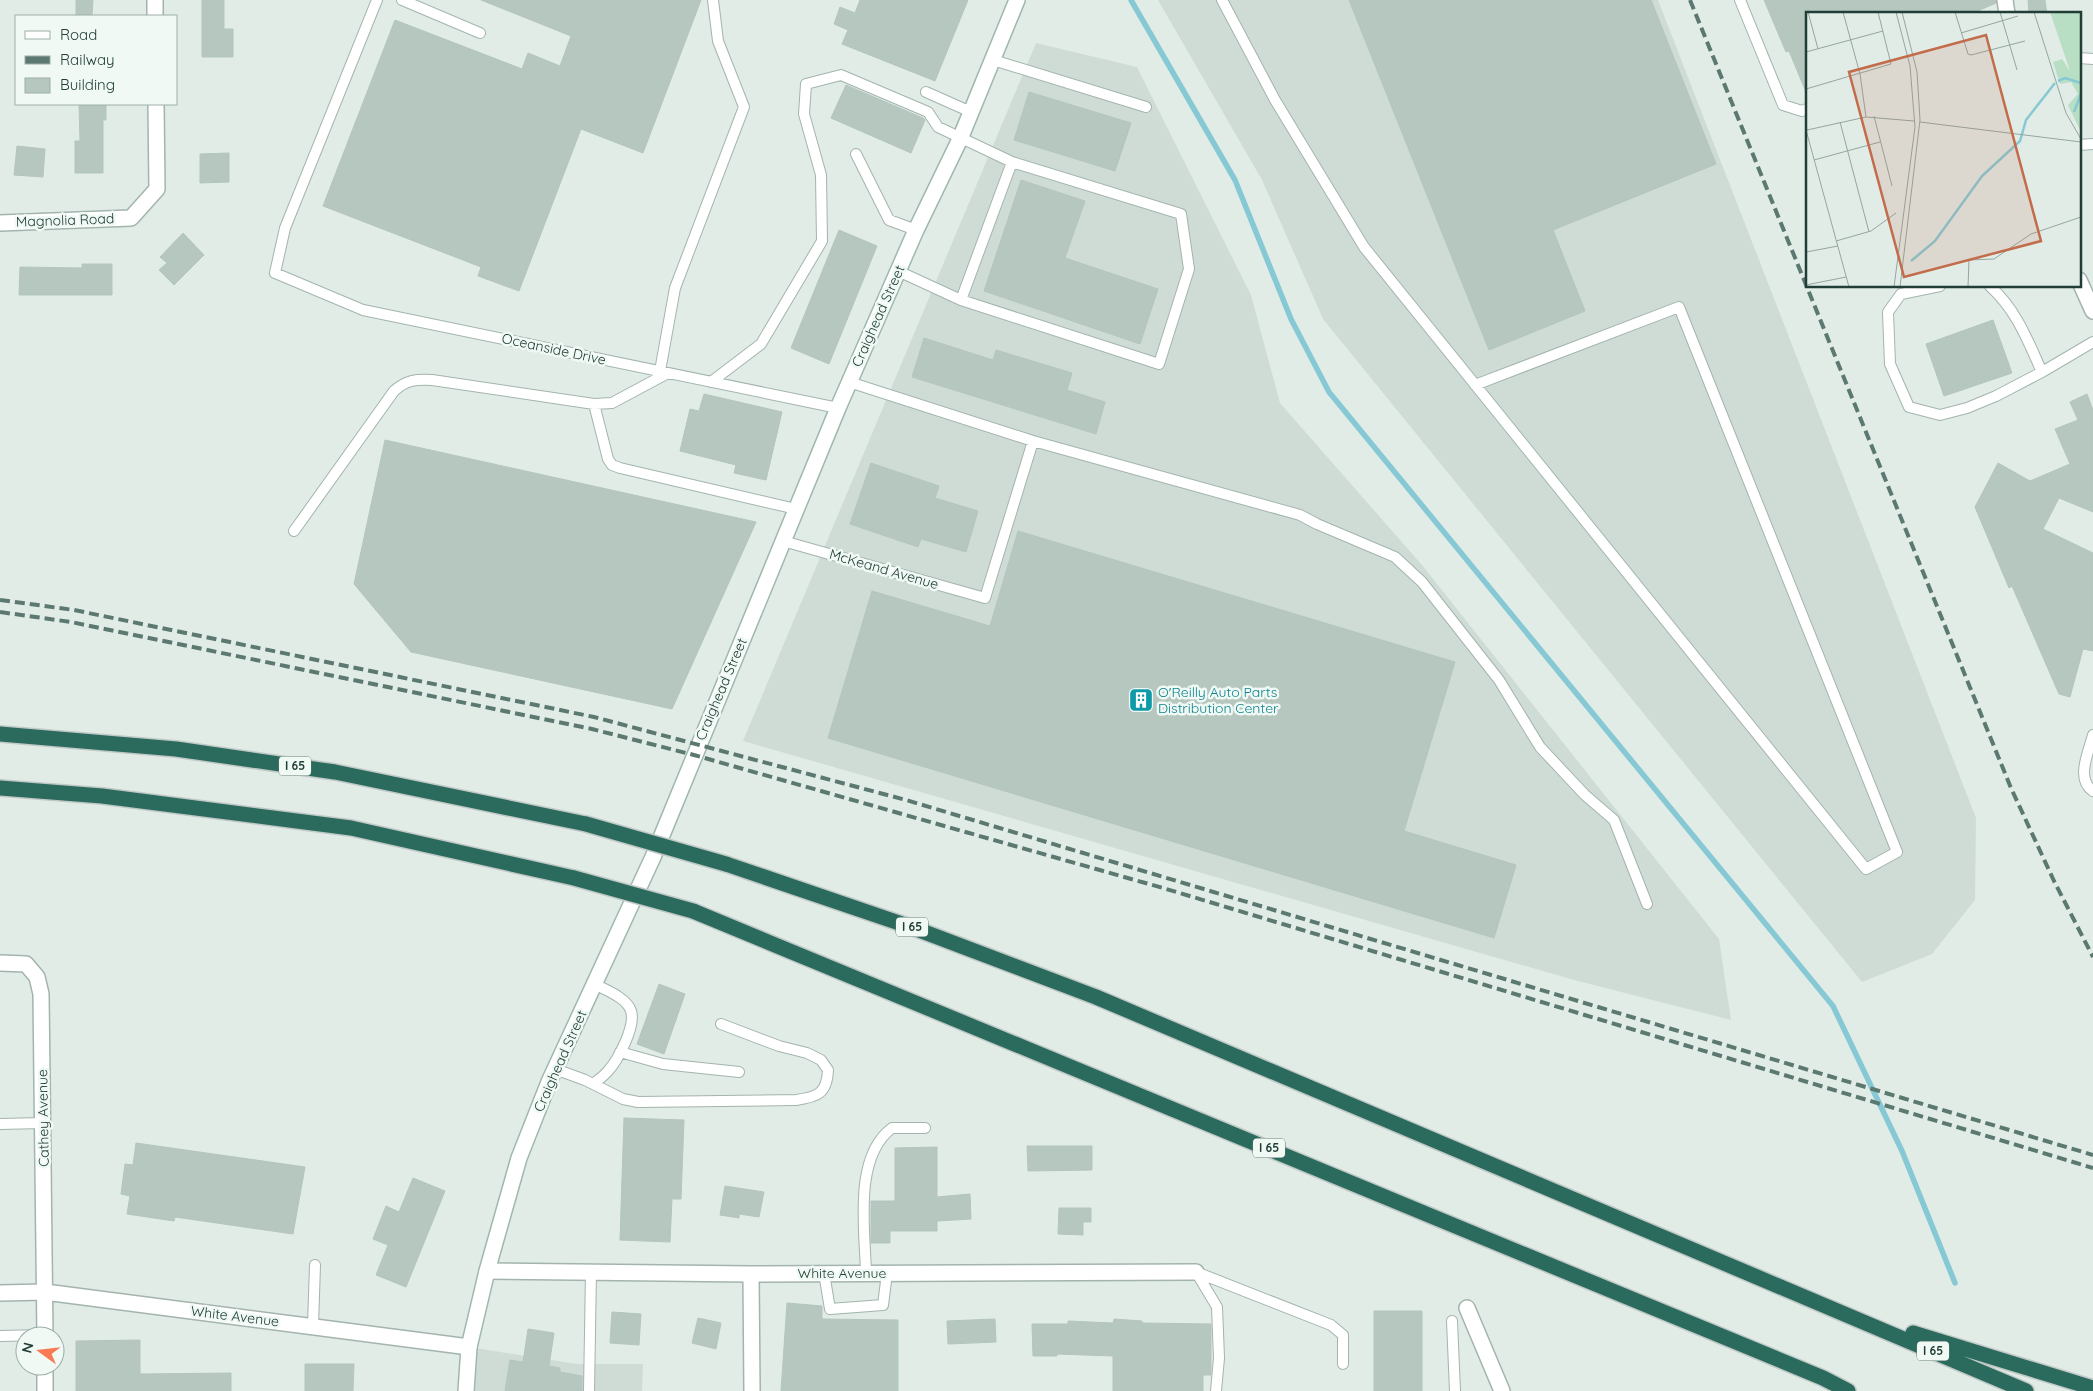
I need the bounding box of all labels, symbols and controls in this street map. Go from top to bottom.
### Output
inset map [1806,12,2080,288]
legend [15,15,178,105]
text: Road [60,25,97,44]
text: Railway [60,50,115,69]
text: Building [60,75,115,94]
street label: Magnolia Road [15,209,115,231]
street label: Craighead Street [847,262,909,370]
street label: Oceanside Drive [500,329,608,369]
street label: McKeand Avenue [827,545,941,593]
street label: Craighead Street [691,635,751,743]
place label: O'Reilly Auto Parts Distribution Center [1158,683,1279,717]
building icon: O'Reilly Auto Parts Distribution Center [1128,687,1154,713]
road number: I 65 [279,756,311,776]
road number: I 65 [896,918,928,936]
street label: Craighead Street [529,1007,591,1115]
street label: Cathey Avenue [33,1069,53,1167]
road number: I 65 [1253,1138,1285,1158]
street label: White Avenue [798,1264,886,1282]
street label: White Avenue [190,1302,280,1330]
north arrow [15,1326,65,1376]
text: N [17,1340,37,1355]
road number: I 65 [1917,1342,1949,1360]

